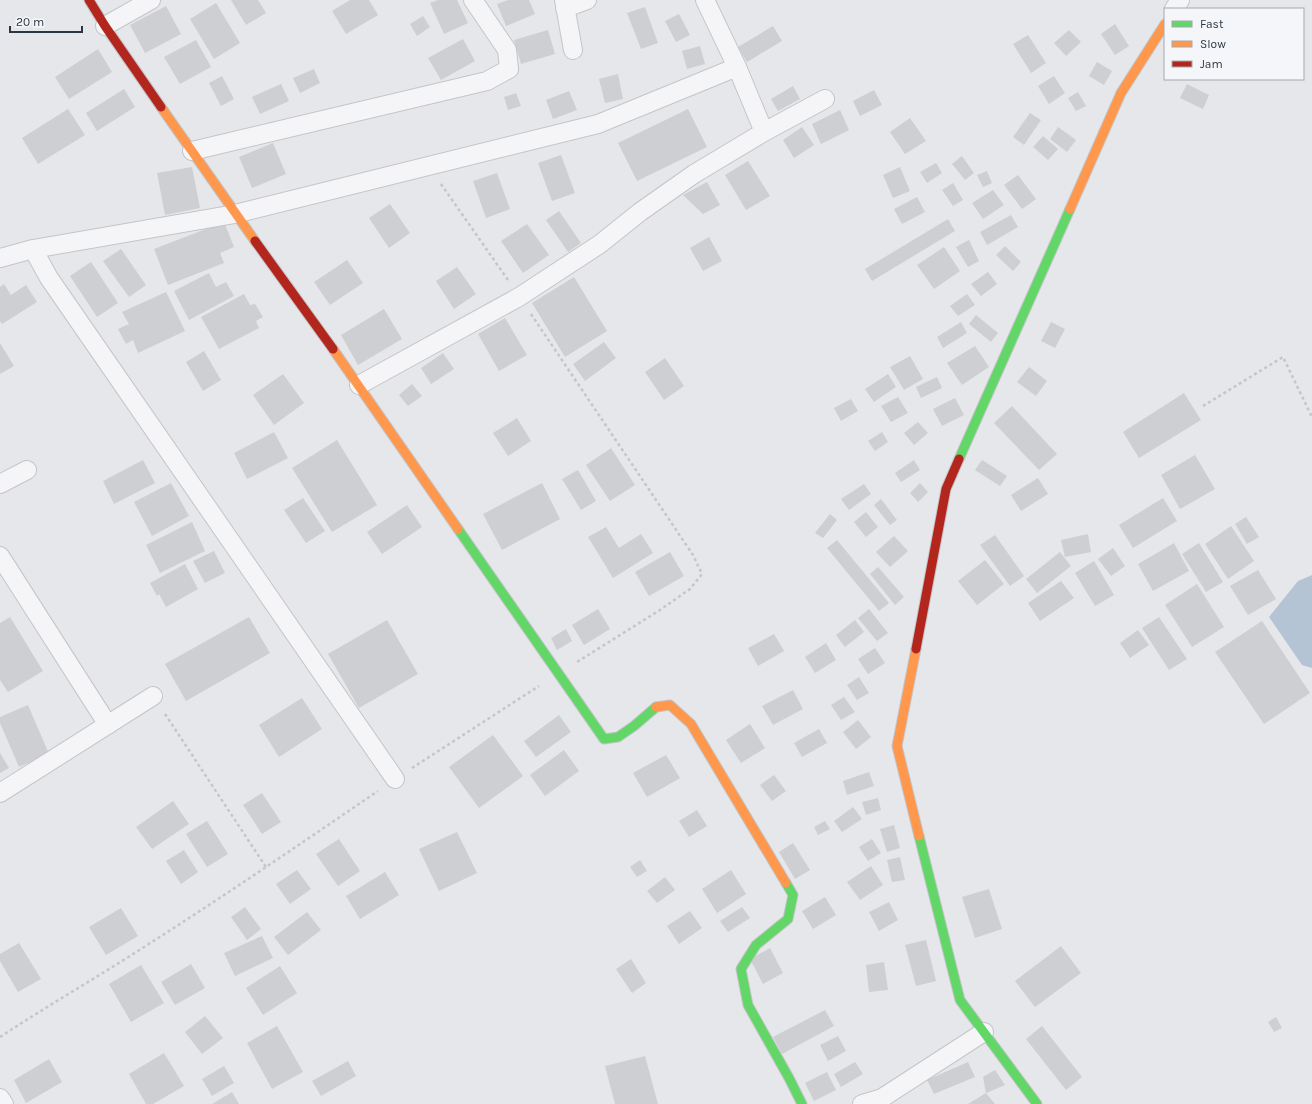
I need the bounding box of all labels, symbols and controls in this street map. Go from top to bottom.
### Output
scale bar [10,8,82,34]
legend [1164,8,1304,80]
text: 20 m [16,15,44,29]
text: Fast [1200,17,1224,31]
text: Slow [1200,37,1226,51]
text: Jam [1200,57,1223,71]

